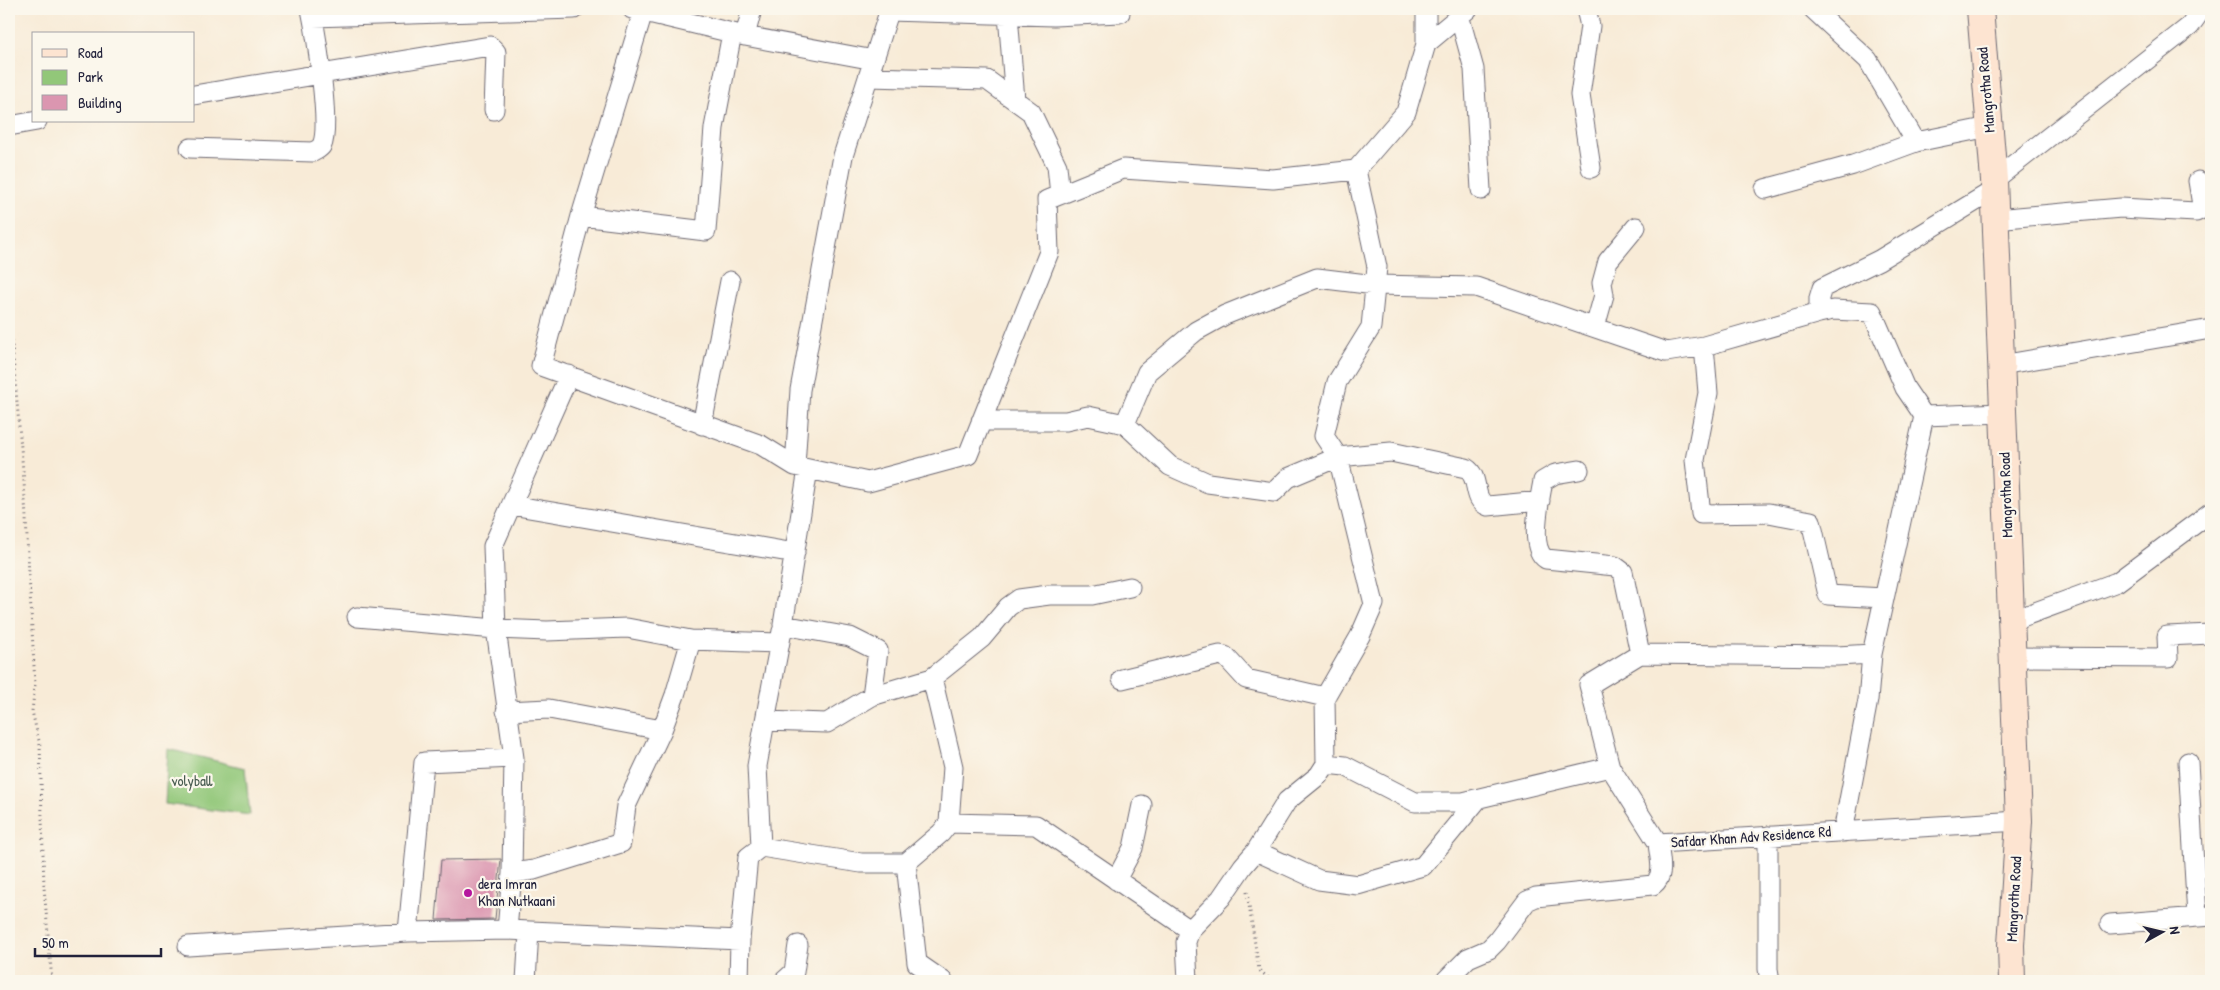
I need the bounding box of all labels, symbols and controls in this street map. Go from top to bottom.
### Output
legend [32,32,195,122]
text: Road [78,42,103,63]
street label: Mangrotha Road [1971,46,2000,134]
text: Park [78,66,103,87]
text: Building [78,92,122,113]
street label: Mangrotha Road [1994,452,2017,538]
park label: volyball [172,770,213,791]
street label: Safdar Khan Adv Residence Rd [1670,820,1832,853]
street label: Mangrotha Road [2001,856,2026,942]
place label: dera Imran Khan Nutkaani [478,873,556,911]
marker: dera Imran Khan Nutkaani [462,887,474,899]
north arrow [2138,908,2188,958]
scale bar [35,925,161,957]
text: N [2165,925,2185,936]
text: 50 m [42,932,69,953]

